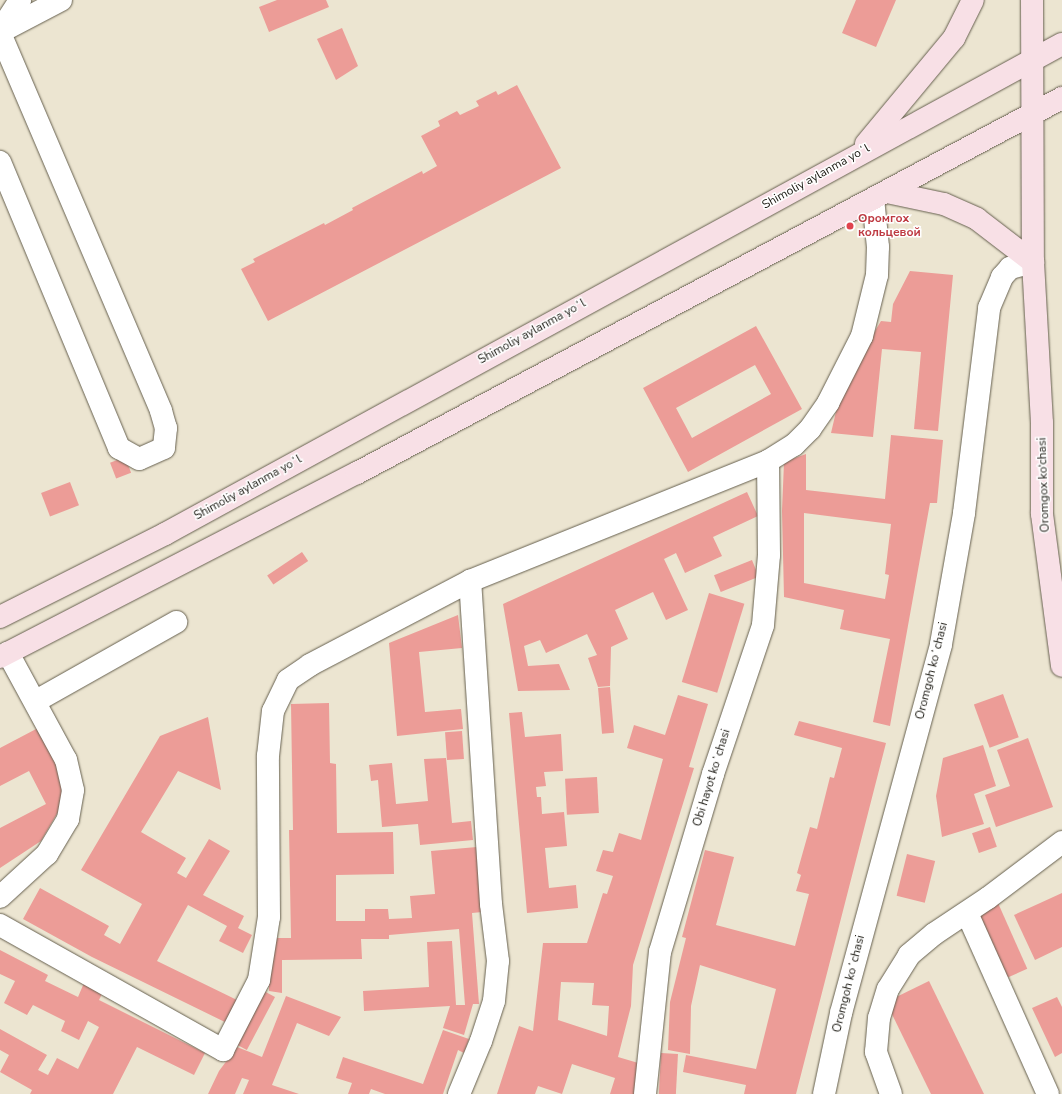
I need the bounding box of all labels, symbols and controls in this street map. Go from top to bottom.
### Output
street label: Shimoliy aylanma yoʻl [760,141,872,213]
place label: Оромгох кольцевой [858,212,921,240]
marker: Оромгох кольцевой [845,221,855,231]
street label: Shimoliy aylanma yoʻl [476,296,588,368]
street label: Oromgox ko‘chasi [1035,437,1053,533]
street label: Shimoliy aylanma yoʻl [192,452,304,524]
street label: Oromgoh koʻchasi [913,621,951,721]
street label: Obi hayot koʻchasi [690,728,734,828]
street label: Oromgoh koʻchasi [830,934,868,1034]

